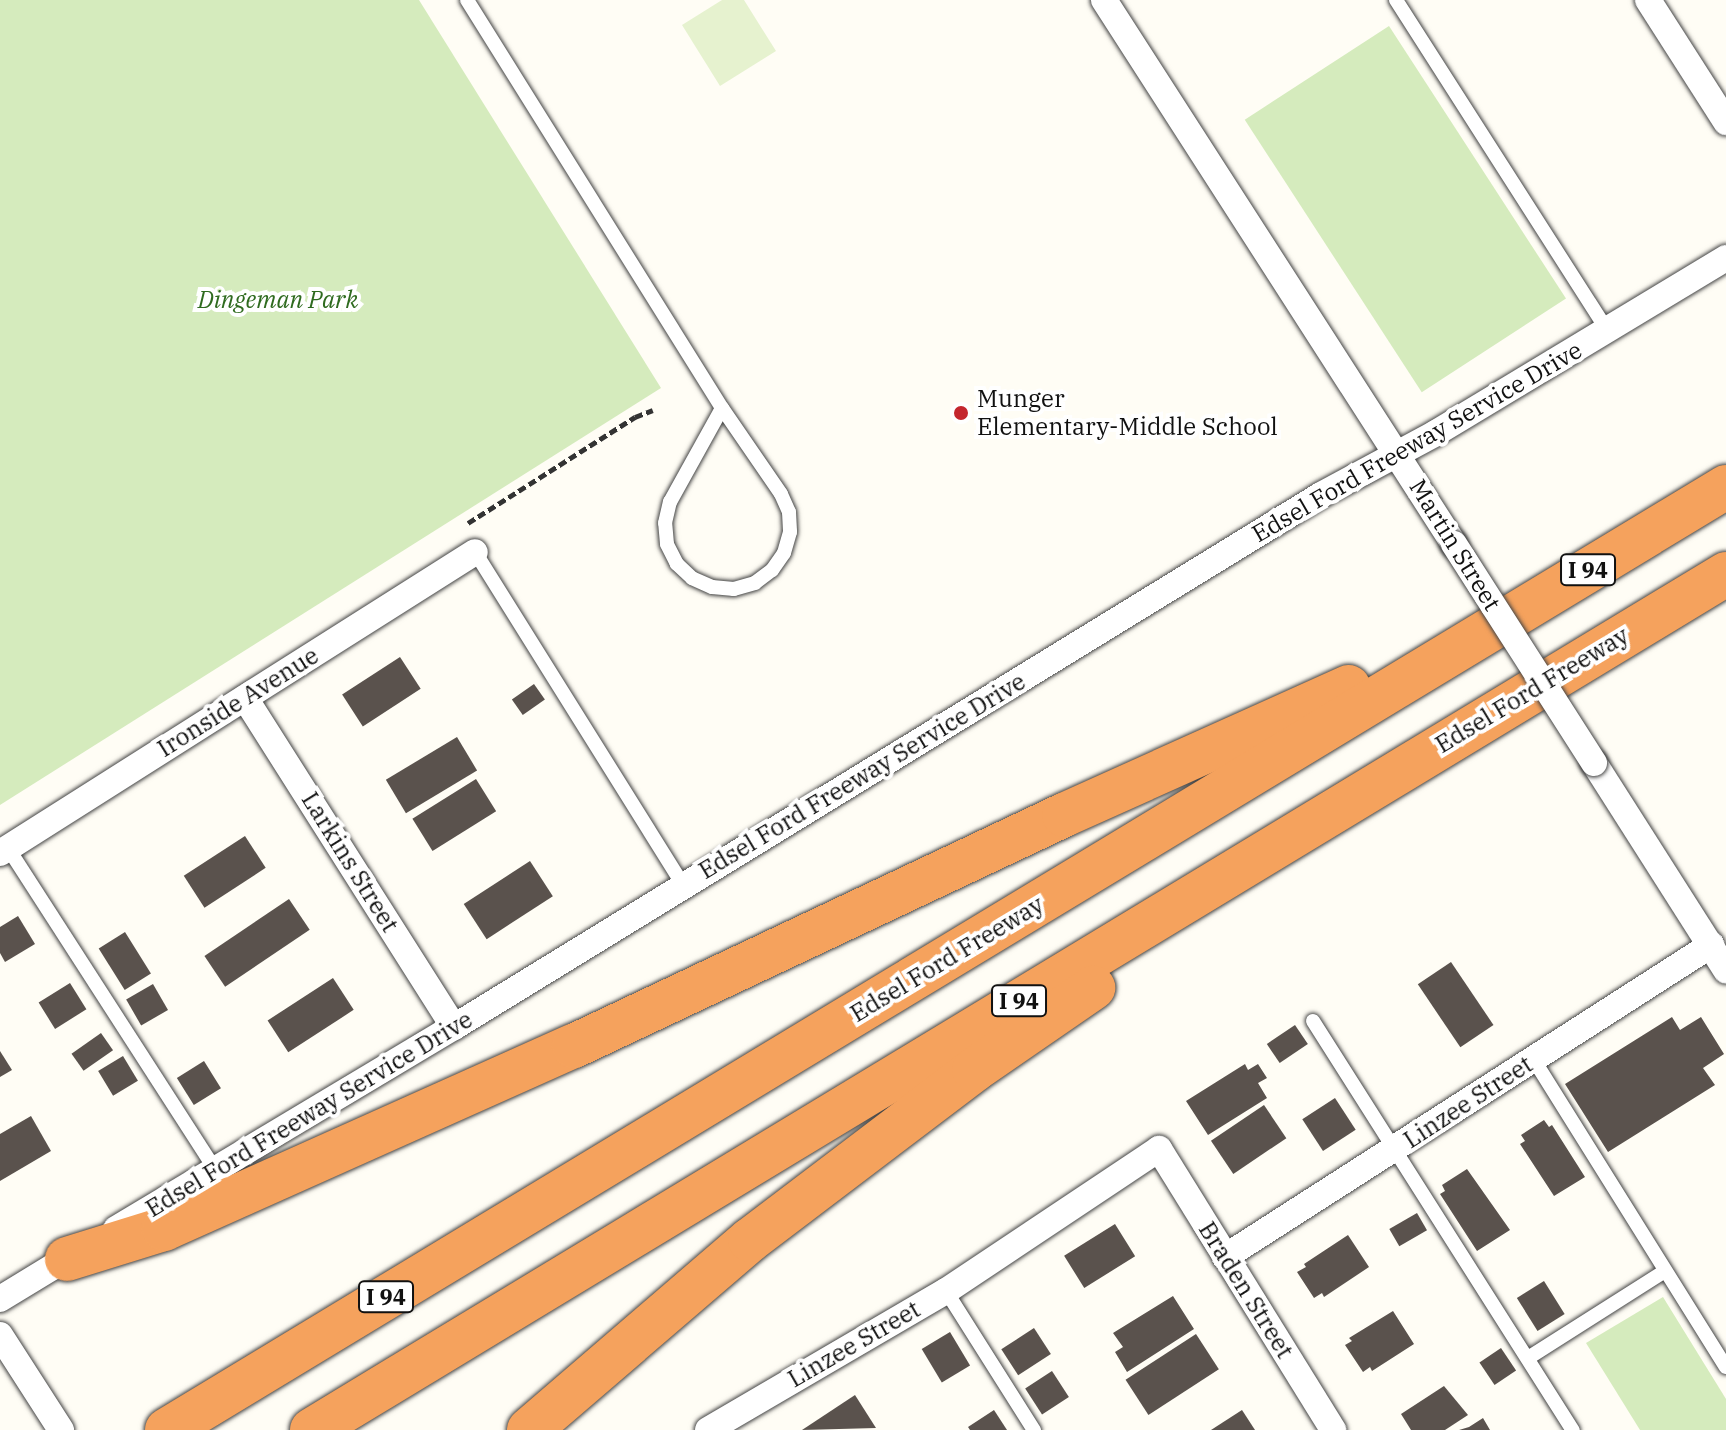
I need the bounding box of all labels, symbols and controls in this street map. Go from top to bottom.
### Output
park label: Dingeman Park [198,286,358,314]
street label: Edsel Ford Freeway Service Drive [1247,336,1587,548]
place label: Munger Elementary-Middle School [977,385,1278,441]
marker: Munger Elementary-Middle School [952,404,970,422]
street label: Martin Street [1403,474,1507,616]
road number: I 94 [1560,552,1616,588]
street label: Edsel Ford Freeway [1430,621,1634,759]
street label: Ironside Avenue [152,641,324,763]
street label: Edsel Ford Freeway Service Drive [694,667,1030,885]
street label: Larkins Street [296,787,404,937]
street label: Edsel Ford Freeway [845,890,1049,1028]
road number: I 94 [991,983,1047,1019]
street label: Edsel Ford Freeway Service Drive [141,1005,477,1223]
street label: Linzee Street [1398,1050,1538,1154]
street label: Braden Street [1193,1216,1299,1364]
road number: I 94 [358,1279,414,1315]
street label: Linzee Street [783,1295,925,1393]

